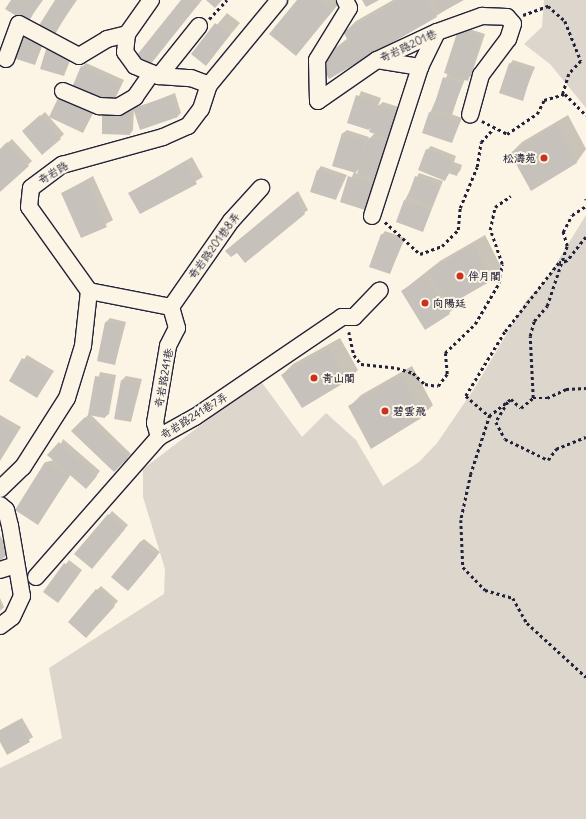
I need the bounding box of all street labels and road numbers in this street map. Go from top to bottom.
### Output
street label: 奇岩路201巷 [377,27,439,65]
street label: 奇岩路 [36,159,70,187]
street label: 奇岩路201巷8弄 [185,210,243,282]
street label: 奇岩路241巷 [152,347,176,409]
street label: 奇岩路241巷7弄 [158,390,230,442]

